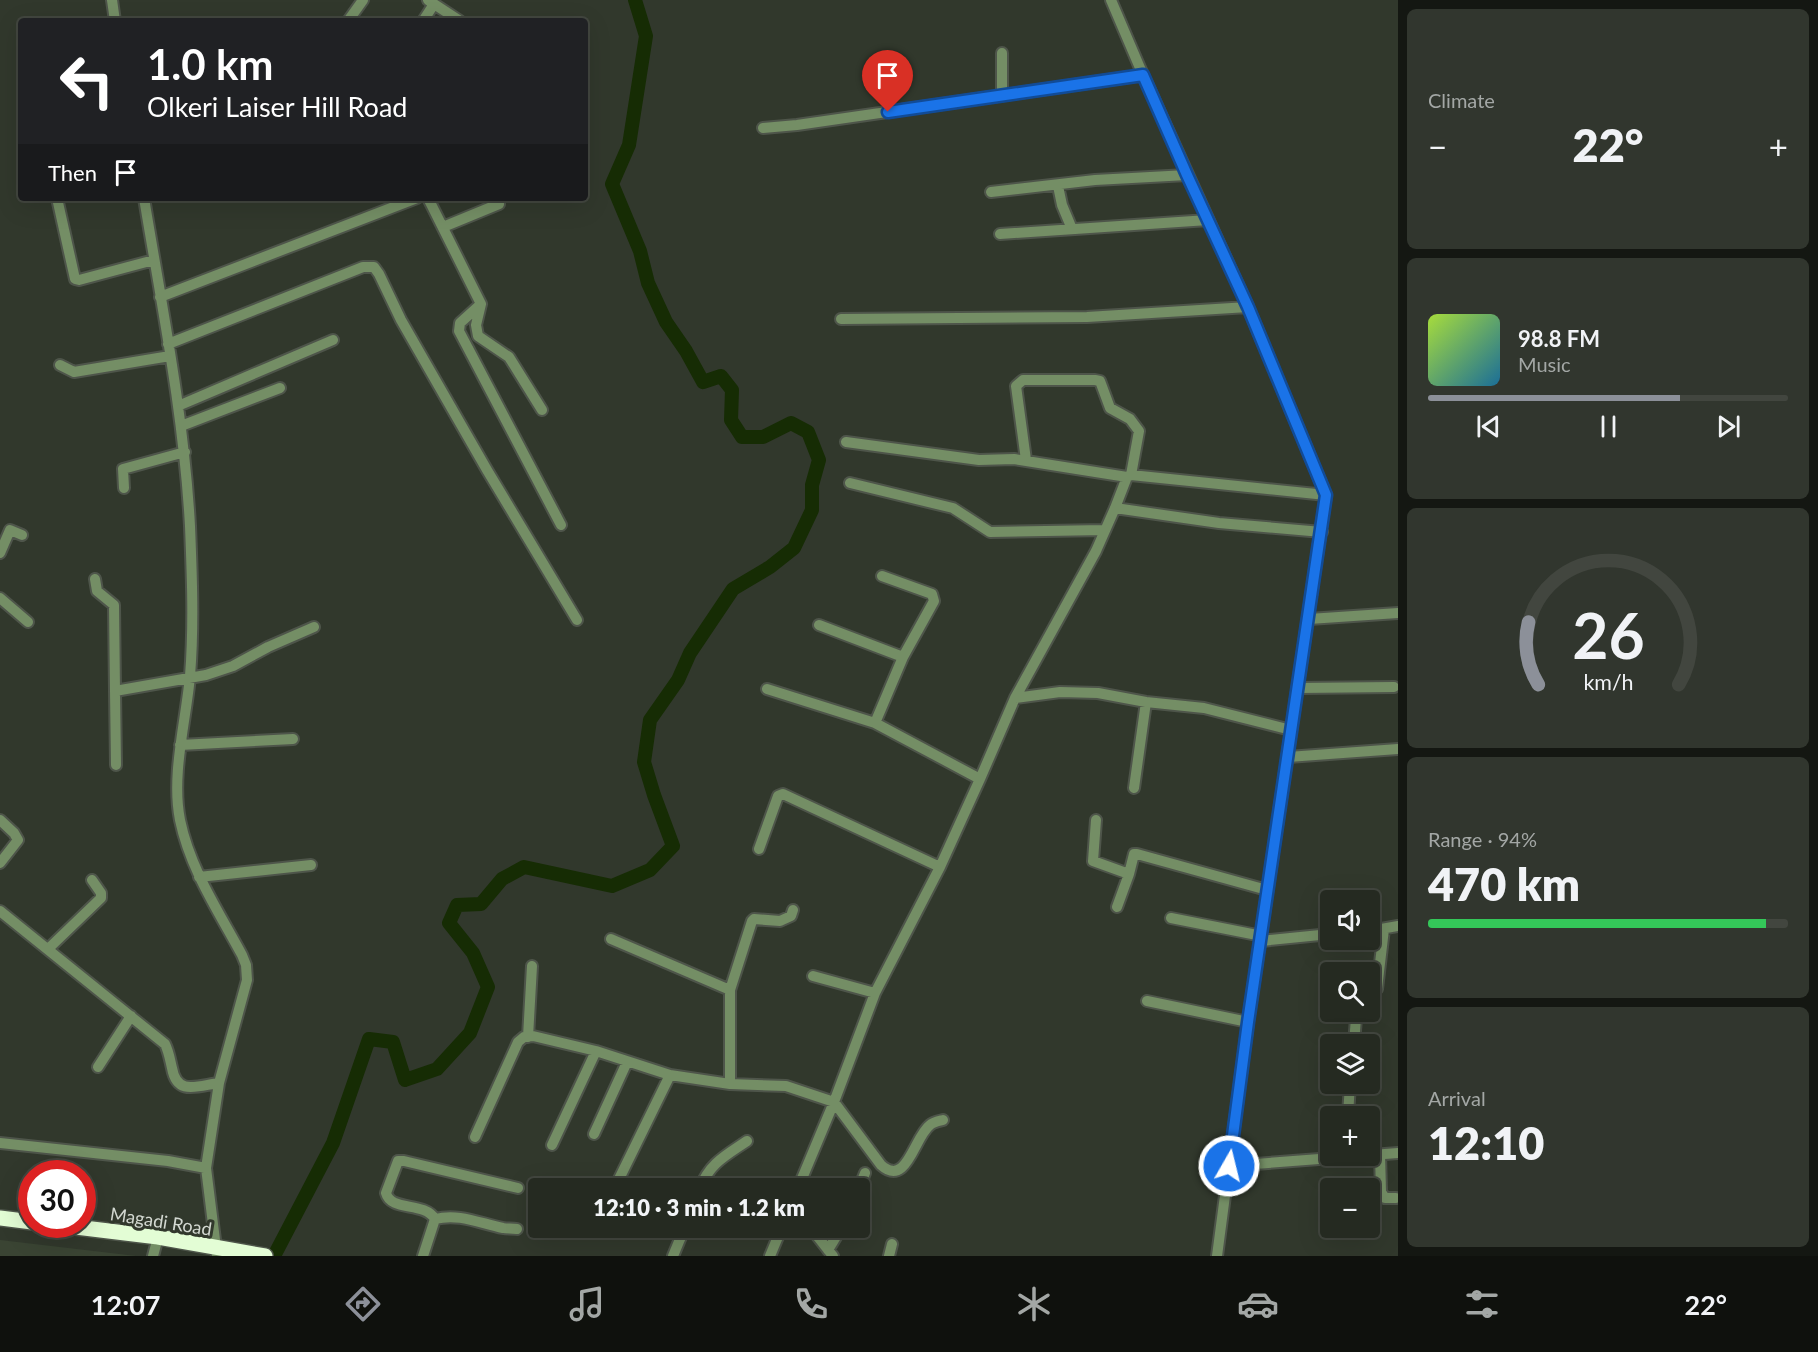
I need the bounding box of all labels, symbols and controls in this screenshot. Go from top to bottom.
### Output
text: 1.0 km [147,39,274,89]
icon: left [48,42,126,120]
pin [862,50,913,112]
icon: arrive [871,59,904,92]
text: Climate [1428,88,1495,112]
text: Olkeri Laiser Hill Road [147,90,407,123]
text: 22° [1573,118,1643,172]
text: − [1428,126,1447,166]
text: + [1769,126,1788,166]
icon: arrive [109,156,142,189]
text: Then [48,159,97,186]
text: 98.8 FM [1518,325,1600,352]
text: Music [1518,352,1571,376]
icon: previous [1472,410,1505,443]
icon: pause [1592,410,1625,443]
icon: next [1712,410,1745,443]
text: 26 [1572,597,1644,672]
text: km/h [1583,669,1633,695]
text: Range · 94% [1428,827,1537,851]
text: 470 km [1428,857,1580,911]
map controls [1320,890,1380,1238]
button: sound [1320,890,1380,950]
button: search [1320,962,1380,1022]
button: layers [1320,1034,1380,1094]
text: Arrival [1428,1086,1486,1110]
button: + [1320,1106,1380,1166]
text: 12:10 [1428,1116,1544,1170]
position arrow [1197,1134,1261,1198]
speed limit sign: 30 [18,1160,96,1238]
button: − [1320,1178,1380,1238]
text: 12:10 · 3 min · 1.2 km [593,1194,805,1221]
street label: Magadi Road [109,1202,213,1240]
icon: directions [342,1283,384,1325]
icon: music [566,1283,608,1325]
icon: phone [790,1283,832,1325]
icon: climate [1013,1283,1055,1325]
icon: car [1237,1283,1279,1325]
icon: filters [1461,1283,1503,1325]
text: 12:07 [91,1288,160,1321]
text: 22° [1684,1288,1727,1321]

